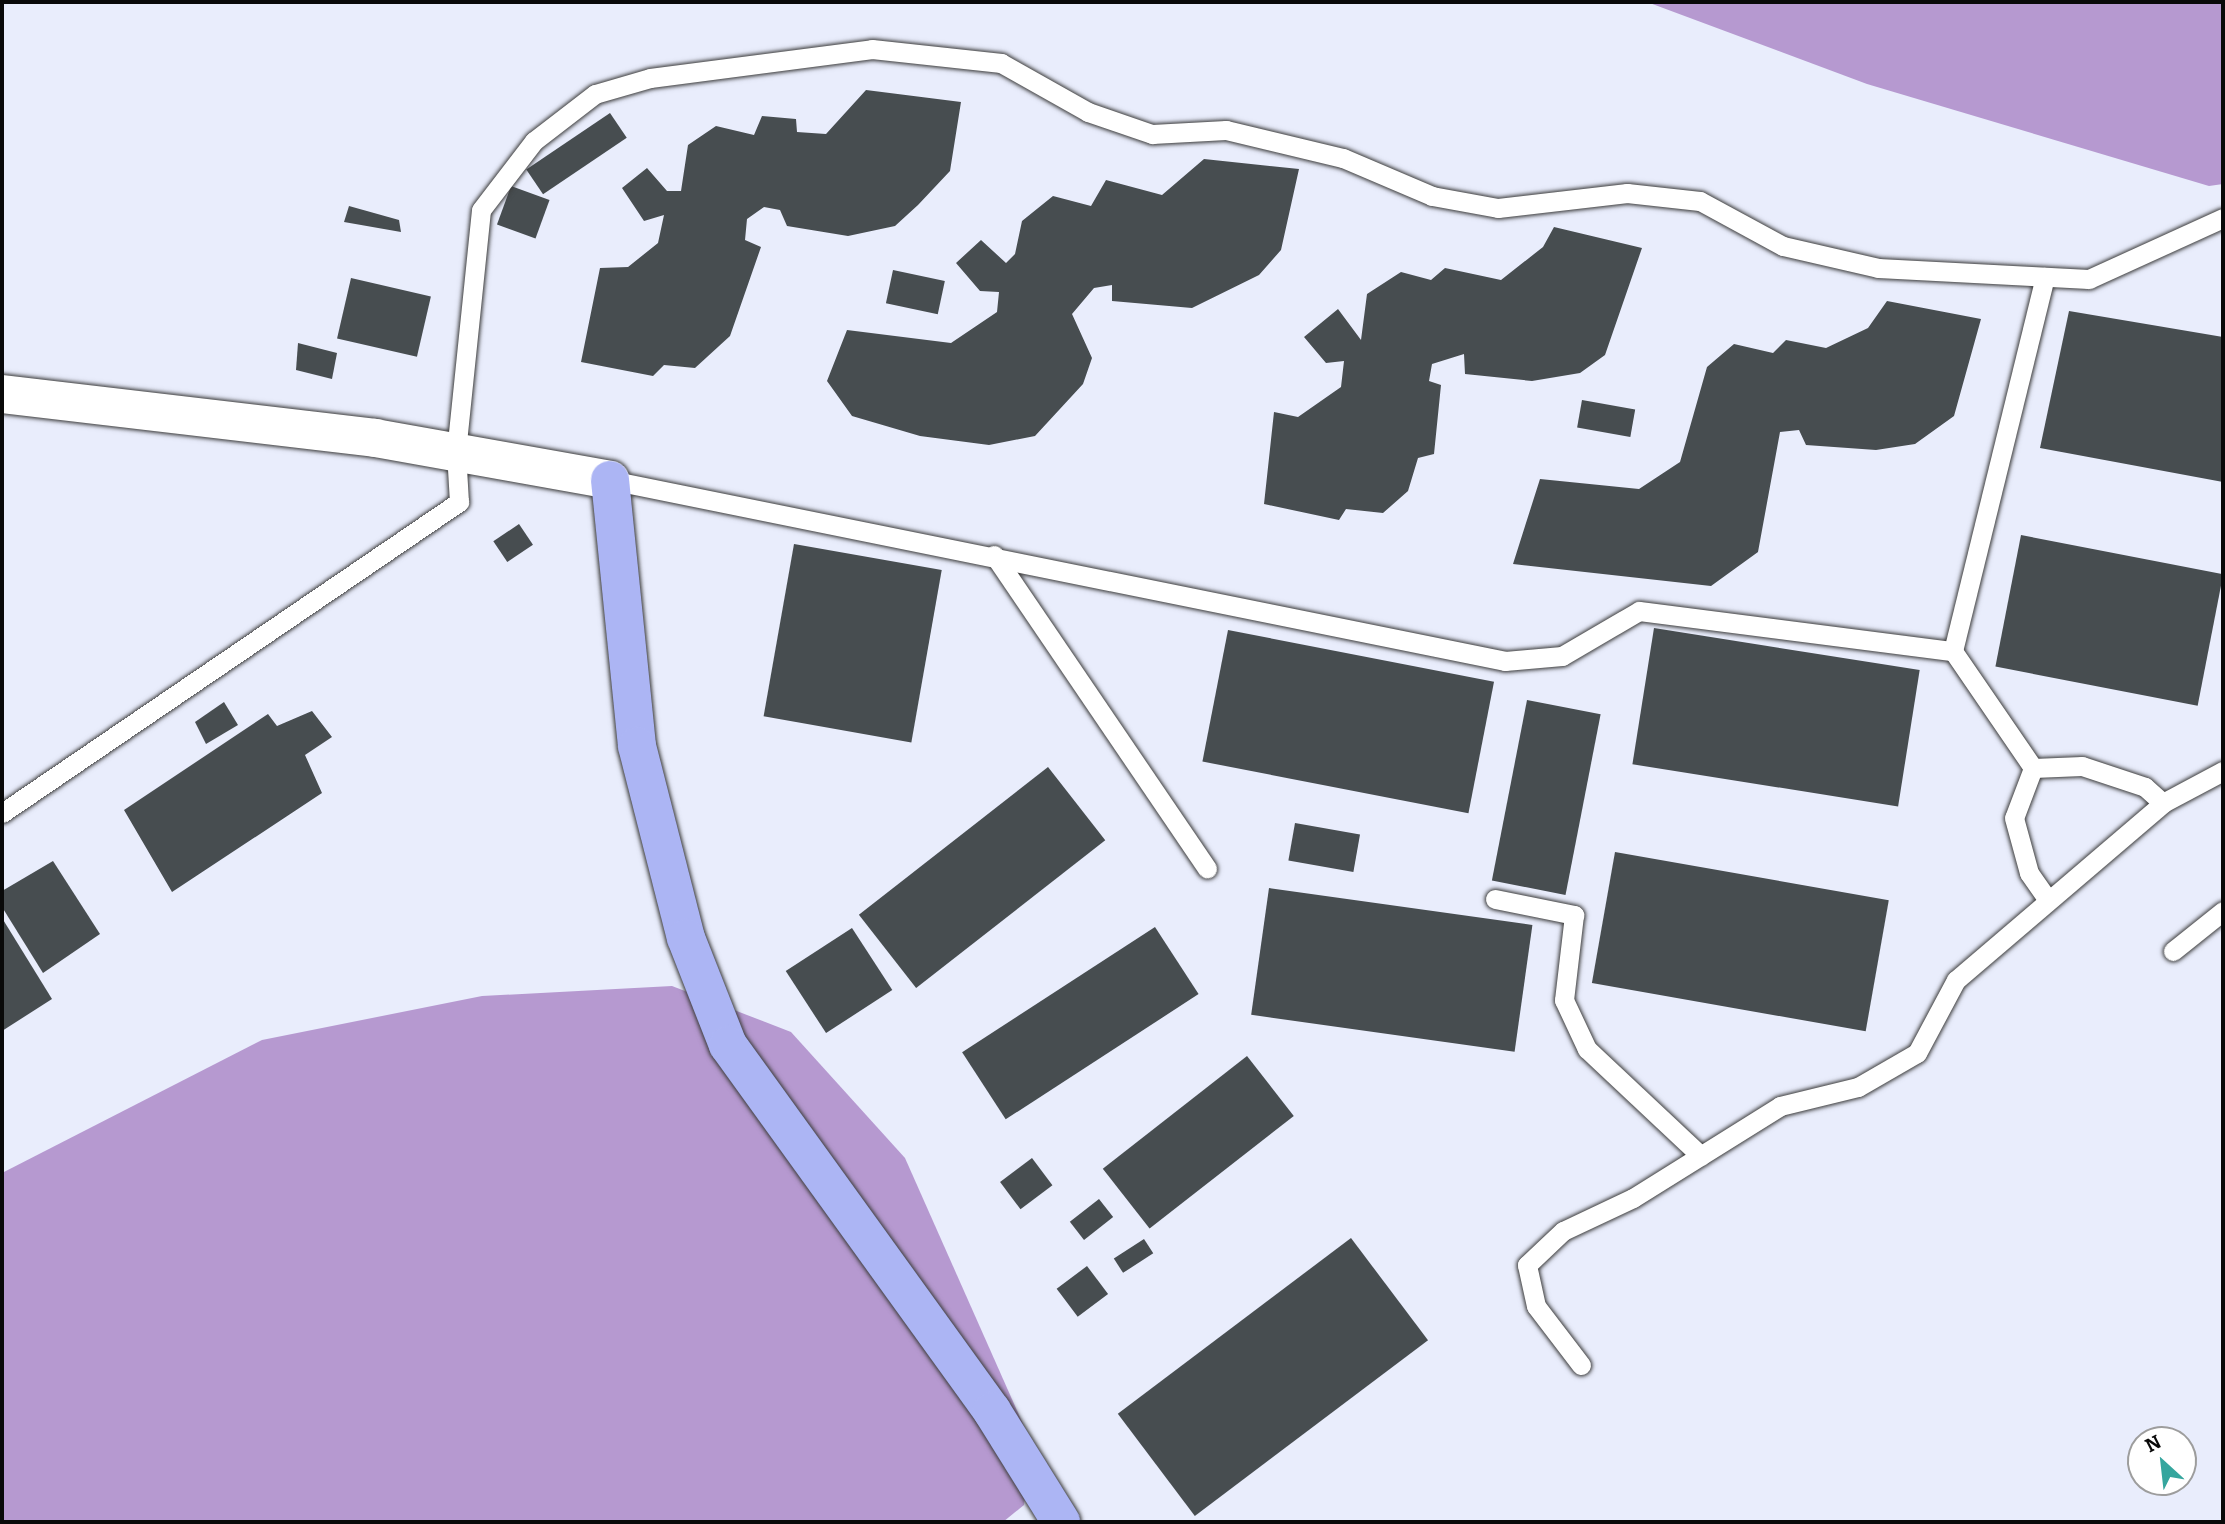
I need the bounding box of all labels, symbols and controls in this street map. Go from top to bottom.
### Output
north arrow [2127,1426,2197,1496]
text: N [2141,1430,2165,1457]

